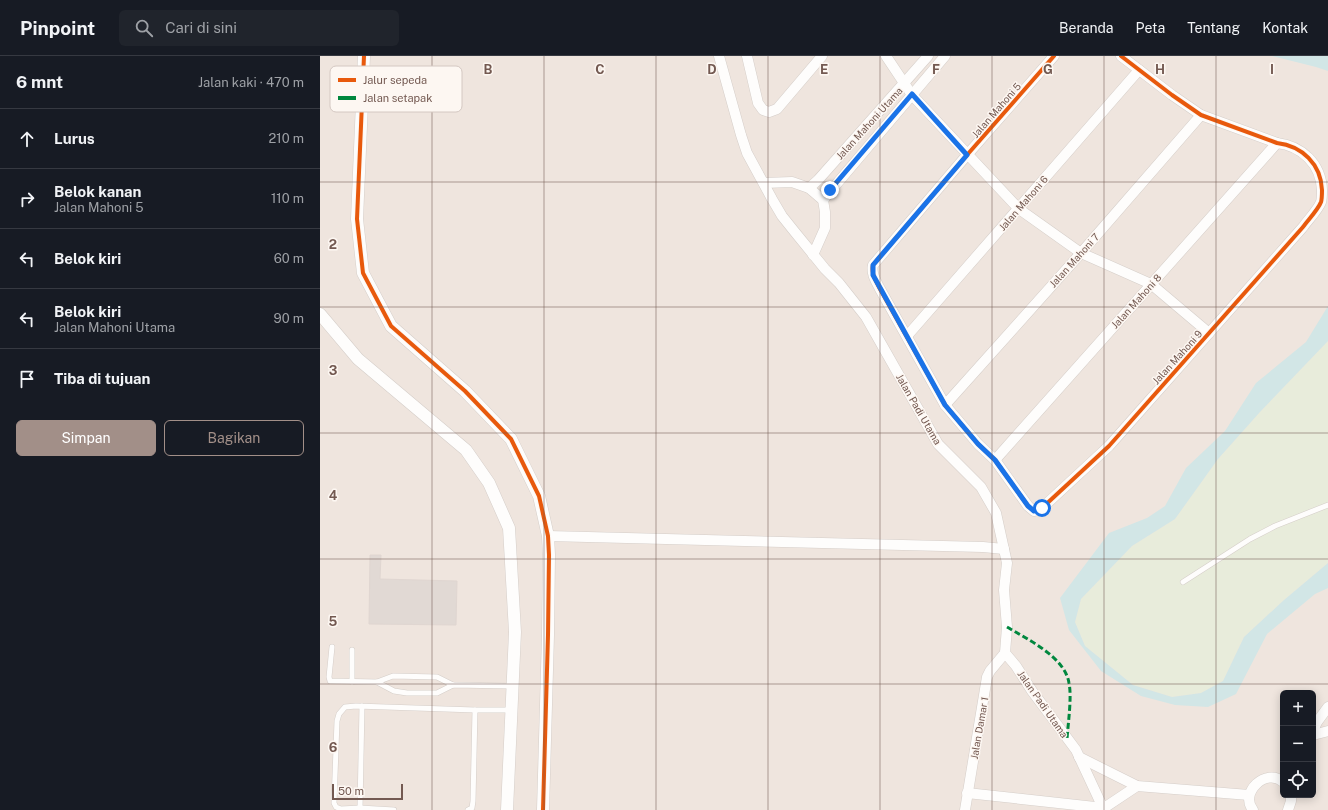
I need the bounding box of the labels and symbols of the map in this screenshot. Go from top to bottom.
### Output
text: B [484,62,493,77]
text: C [595,62,605,77]
text: D [707,62,717,77]
text: E [820,62,828,77]
text: F [932,62,940,77]
text: G [1043,62,1053,77]
text: H [1155,62,1165,77]
text: I [1270,62,1274,77]
legend [330,66,462,112]
text: Jalur sepeda [363,74,427,86]
street label: Jalan Mahoni 5 [969,80,1023,140]
street label: Jalan Mahoni Utama [833,84,905,162]
text: Jalan setapak [363,92,432,104]
street label: Jalan Mahoni 6 [996,173,1050,233]
route end [821,181,839,199]
street label: Jalan Mahoni 7 [1047,230,1101,290]
text: 2 [329,237,337,252]
street label: Jalan Mahoni 8 [1108,271,1164,331]
street label: Jalan Mahoni 9 [1150,327,1204,387]
text: 3 [329,363,338,378]
street label: Jalan Padi Utama [894,372,944,446]
text: 4 [329,488,338,503]
route start [1033,499,1051,517]
text: 5 [329,614,338,629]
street label: Jalan Padi Utama [1015,668,1071,740]
street label: Jalan Damar 1 [968,696,990,760]
text: 6 [329,740,338,755]
scale bar [332,782,403,801]

